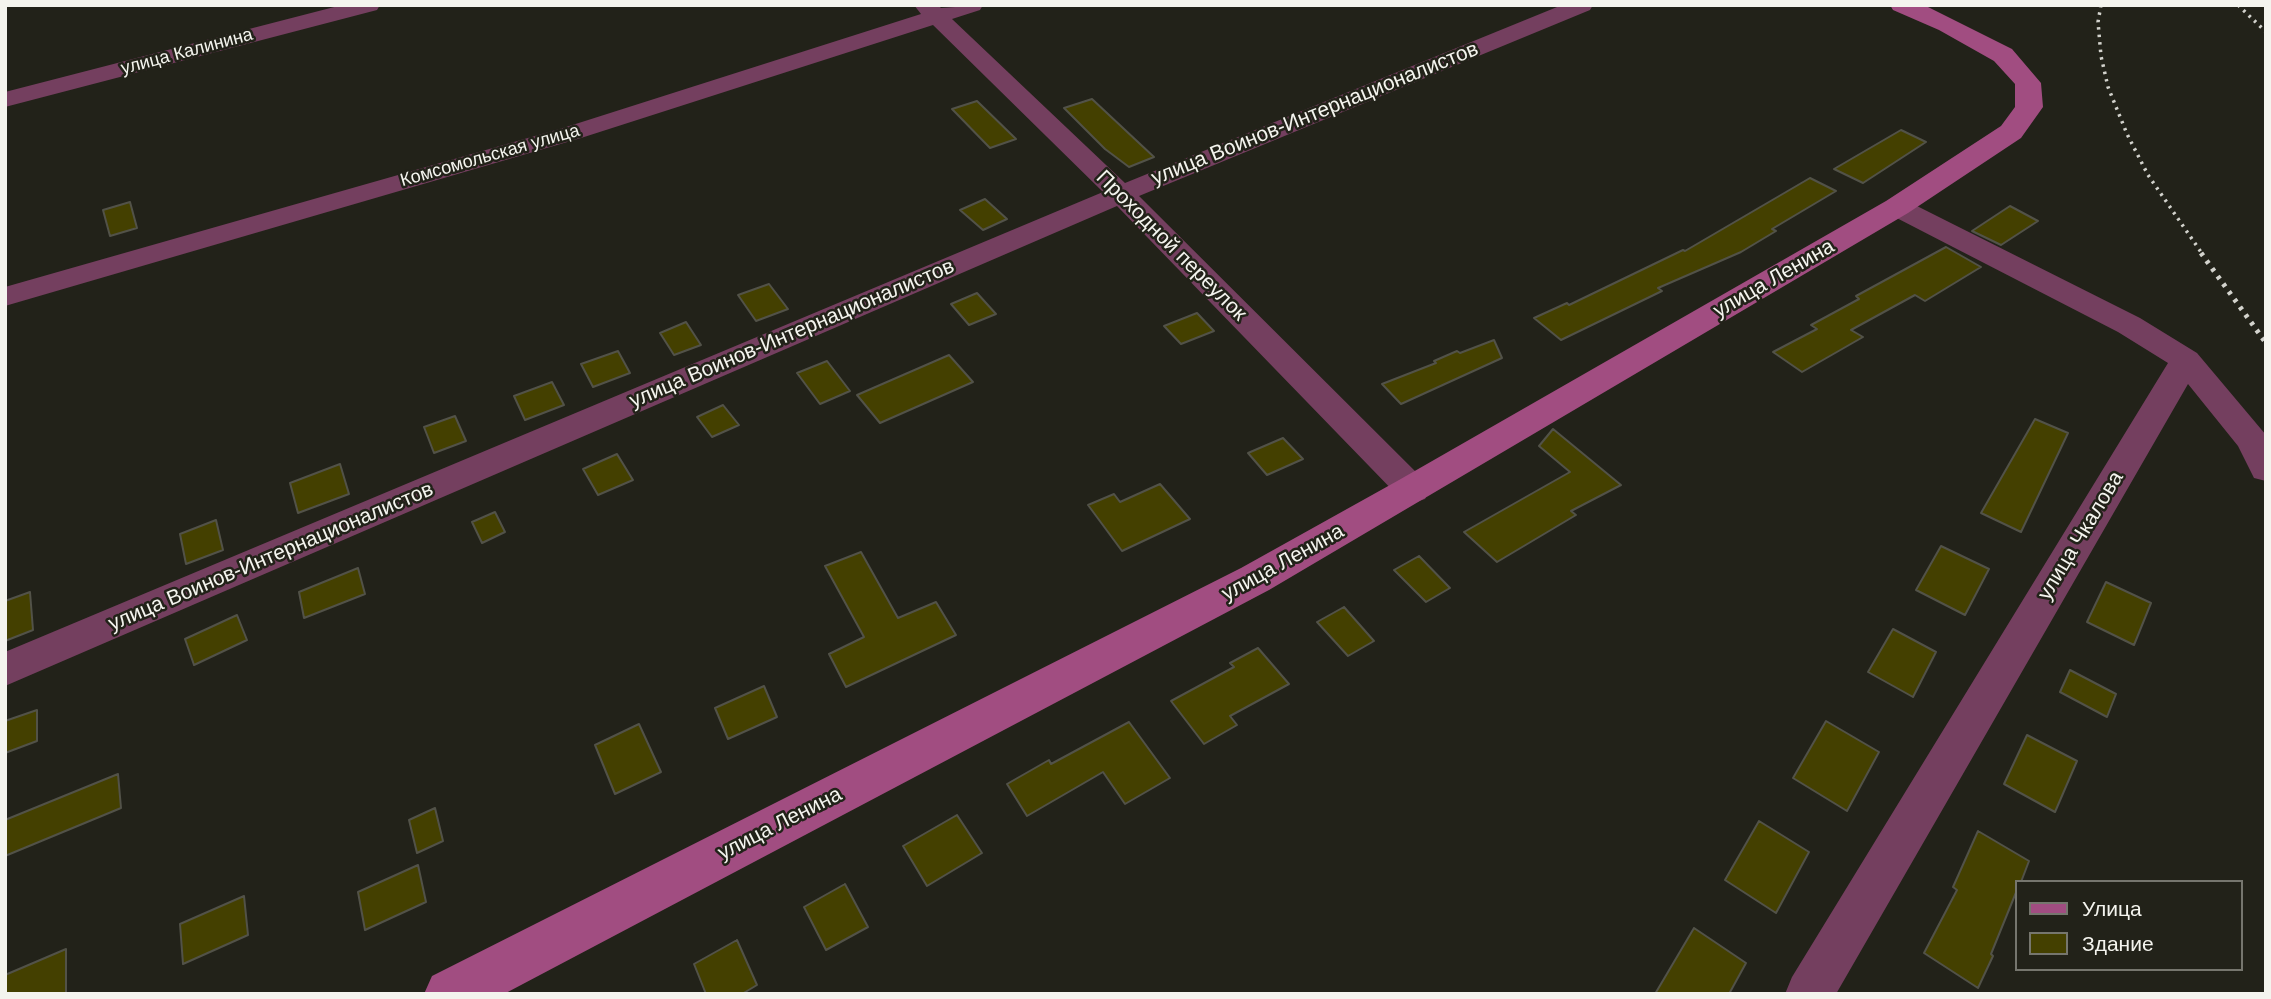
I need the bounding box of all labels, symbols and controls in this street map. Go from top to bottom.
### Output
street label: улица Калинина [119,24,255,80]
street label: улица Воинов-Интернационалистов [1148,37,1482,191]
street label: Комсомольская улица [398,120,582,192]
street label: Проходной переулок [1091,166,1251,326]
street label: улица Ленина [1709,234,1839,324]
street label: улица Воинов-Интернационалистов [626,254,958,414]
street label: улица Чкалова [2033,467,2129,605]
street label: улица Воинов-Интернационалистов [105,477,437,637]
street label: улица Ленина [1218,519,1348,607]
street label: улица Ленина [714,782,846,866]
legend [2016,880,2243,971]
text: Улица [2082,897,2142,920]
text: Здание [2082,932,2154,955]

